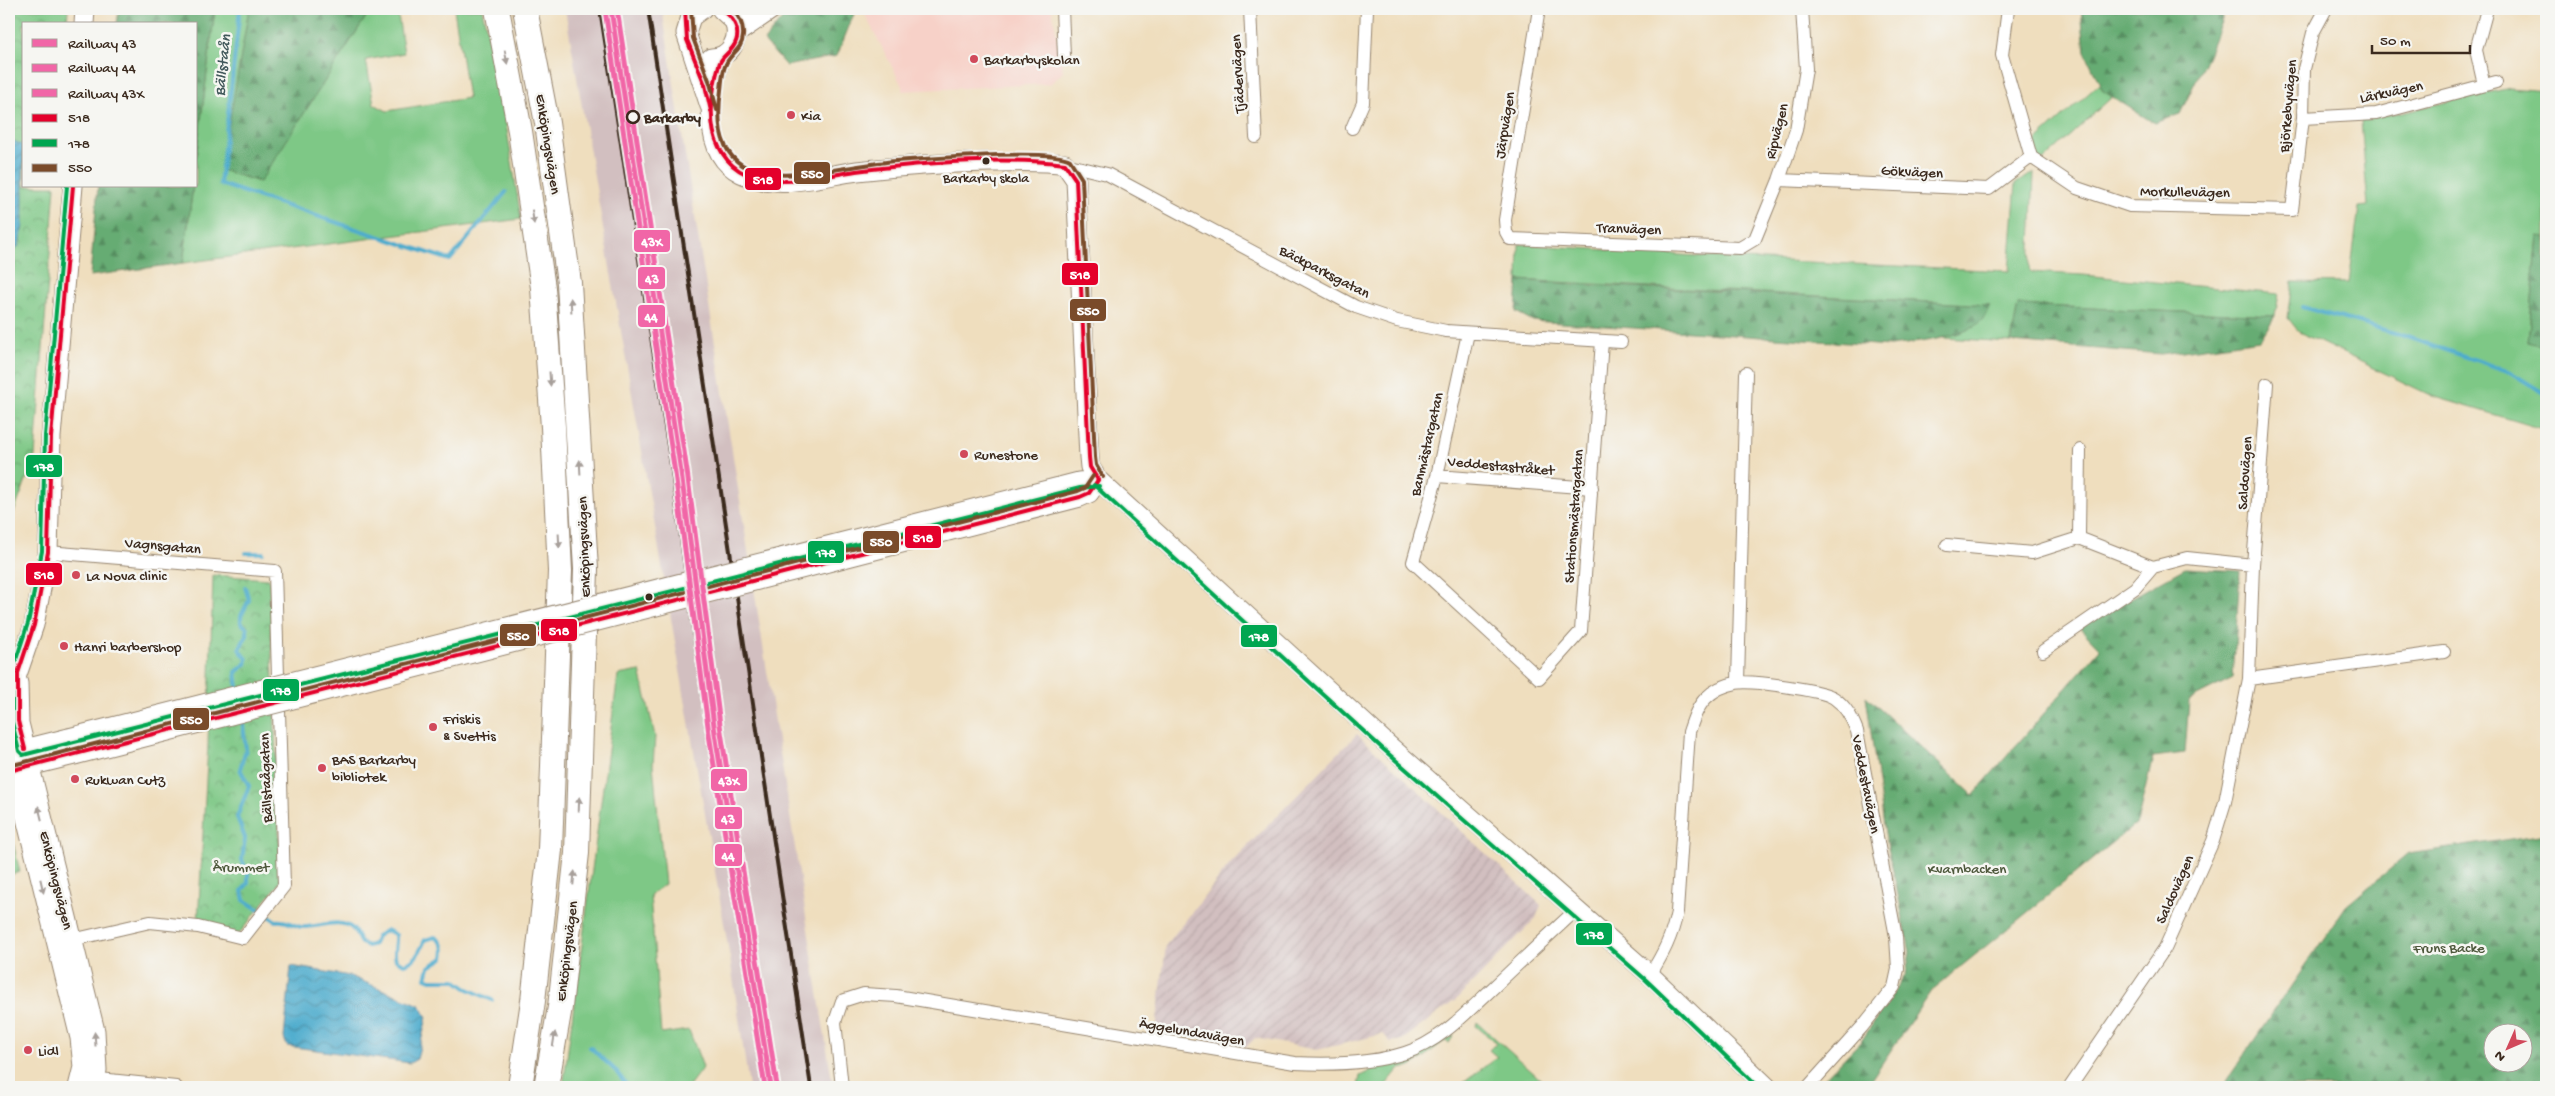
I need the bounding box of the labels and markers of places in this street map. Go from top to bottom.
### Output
place label: Barkarbyskolan [983,52,1080,70]
marker: Barkarbyskolan [968,53,980,65]
place label: Kia [801,108,822,126]
marker: Kia [785,109,797,121]
marker: Barkarby [626,110,640,124]
place label: Barkarby [643,110,702,128]
marker: Barkarby skola [981,156,991,166]
place label: Barkarby skola [942,171,1030,188]
place label: Runestone [974,447,1038,465]
marker: Runestone [958,448,970,460]
place label: La Nova clinic [86,568,167,586]
marker: La Nova clinic [70,569,82,581]
unlabelled marker [644,592,654,602]
place label: Hanri barbershop [74,639,182,657]
marker: Hanri barbershop [58,640,70,652]
place label: Friskis & Svettis [442,711,496,746]
marker: Friskis & Svettis [427,721,439,733]
place label: BAS Barkarby bibliotek [331,752,417,787]
marker: BAS Barkarby bibliotek [316,762,328,774]
place label: Rukwan Cutz [85,772,166,790]
marker: Rukwan Cutz [69,773,81,785]
place label: Lidl [38,1043,59,1061]
marker: Lidl [22,1044,34,1056]

